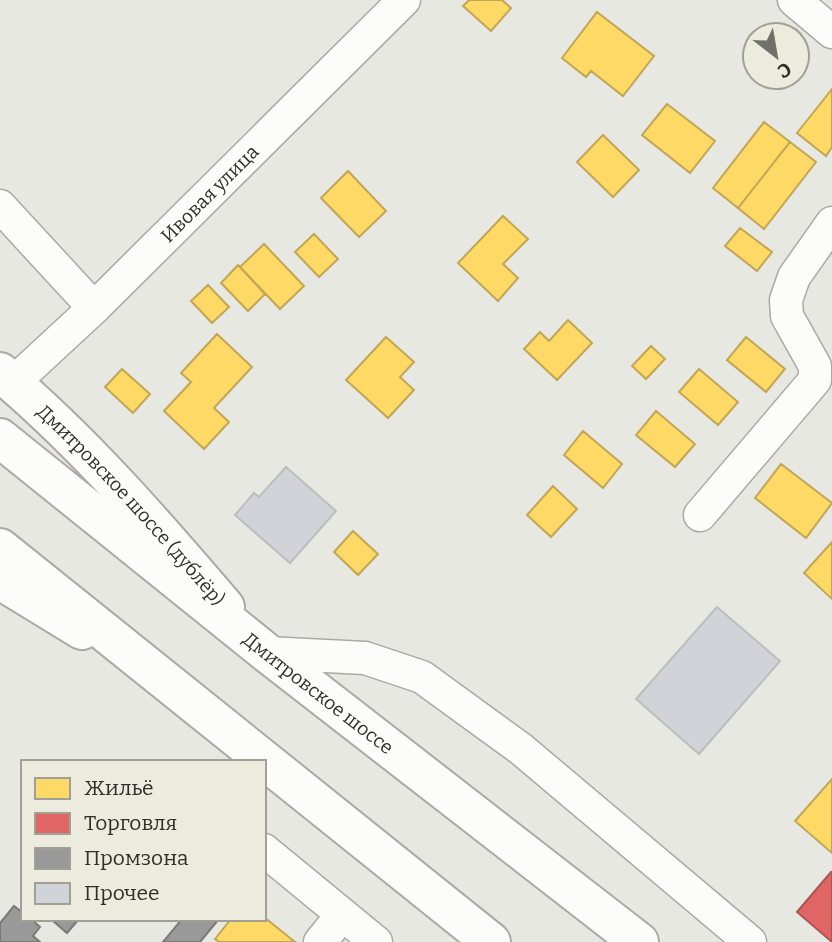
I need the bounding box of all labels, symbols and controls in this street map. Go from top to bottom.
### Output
north arrow [741,21,811,91]
text: С [773,57,796,83]
street label: Ивовая улица [156,140,264,247]
street label: Дмитровское шоссе (дублёр) [32,400,230,610]
street label: Дмитровское шоссе [238,627,398,759]
legend [21,760,266,921]
text: Жильё [84,775,153,801]
text: Торговля [84,810,177,836]
text: Промзона [84,845,189,871]
text: Прочее [84,880,160,906]

